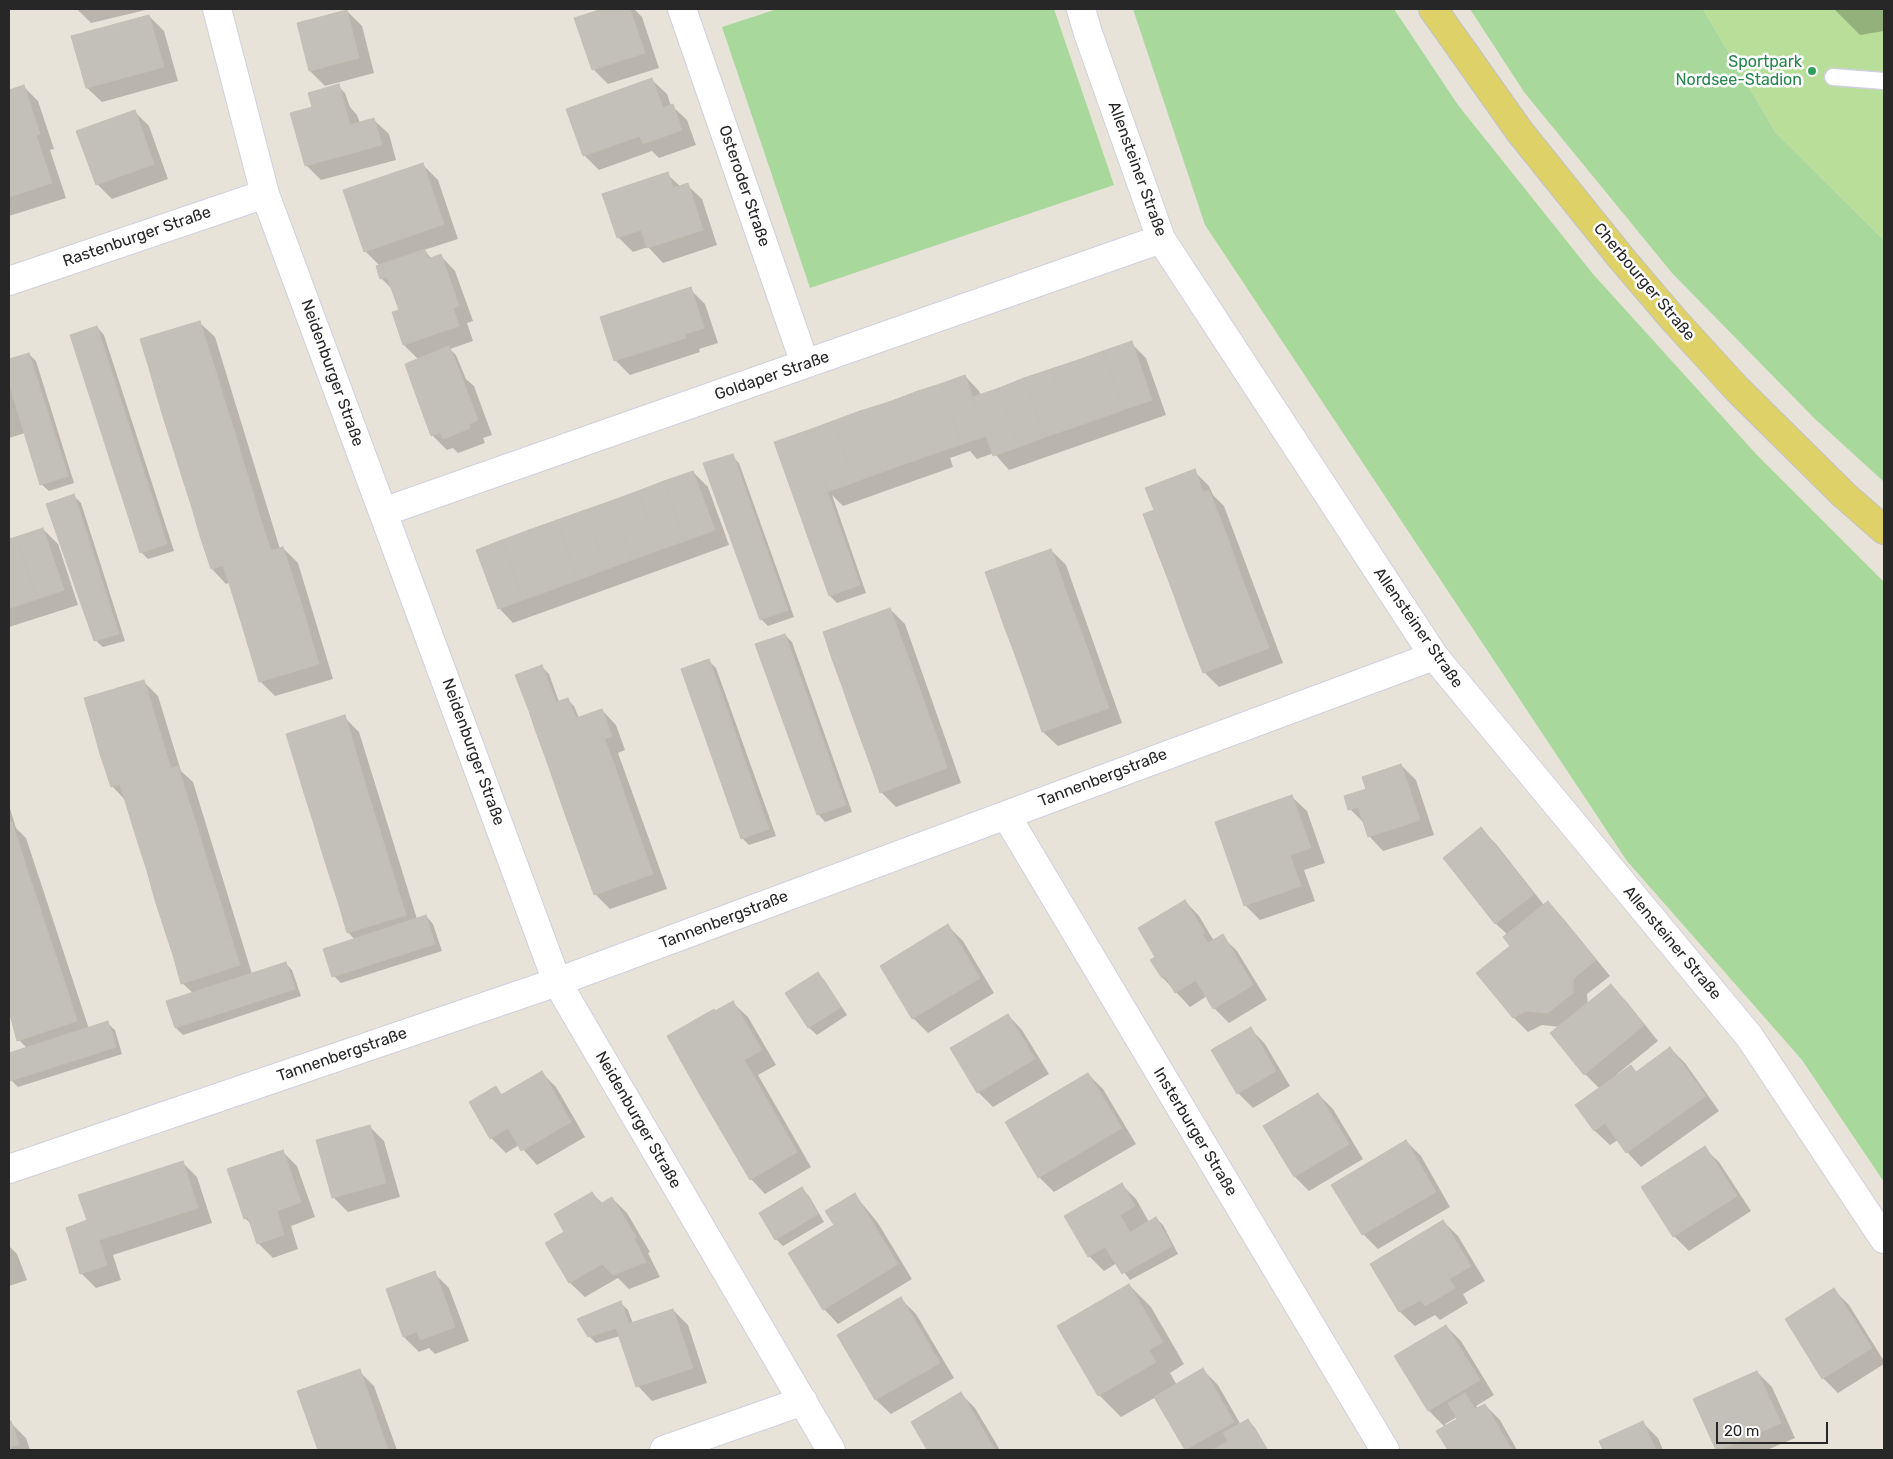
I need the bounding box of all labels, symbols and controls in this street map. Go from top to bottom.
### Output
place label: Sportpark Nordsee-Stadion [1675,52,1802,90]
marker: Sportpark Nordsee-Stadion [1806,65,1818,77]
street label: Allensteiner Straße [1104,99,1170,239]
street label: Osteroder Straße [714,123,774,249]
street label: Rastenburger Straße [60,203,214,271]
street label: Cherbourger Straße [1589,219,1699,345]
street label: Neidenburger Straße [296,297,368,449]
street label: Goldaper Straße [712,347,832,405]
street label: Allensteiner Straße [1369,564,1467,692]
street label: Neidenburger Straße [437,676,509,828]
street label: Tannenbergstraße [1036,745,1170,811]
street label: Allensteiner Straße [1619,882,1725,1004]
street label: Tannenbergstraße [657,887,791,953]
street label: Tannenbergstraße [274,1024,410,1086]
street label: Neidenburger Straße [591,1048,685,1192]
street label: Insterburger Straße [1149,1064,1241,1200]
scale bar [1718,1412,1830,1444]
text: 20 m [1724,1422,1759,1440]

